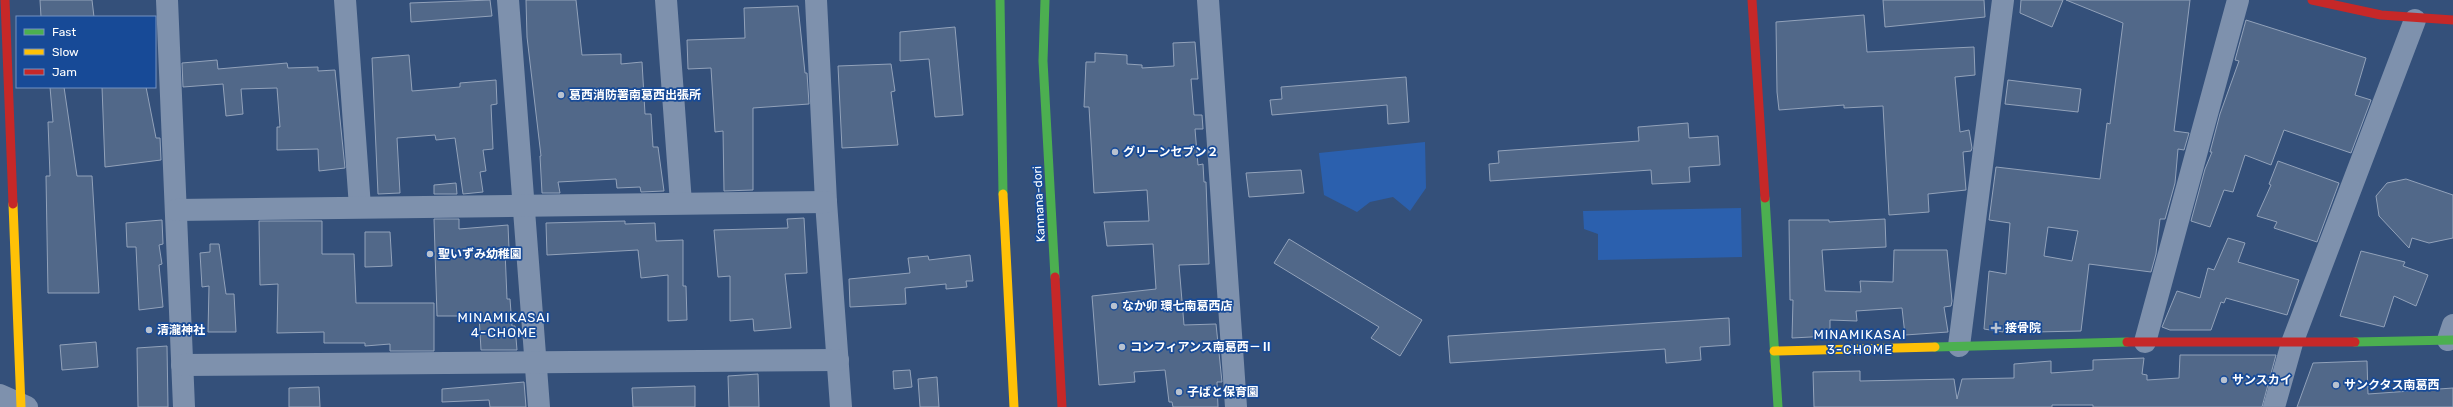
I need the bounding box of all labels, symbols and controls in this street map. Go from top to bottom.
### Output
legend [16,16,156,88]
text: Fast [52,25,76,39]
text: Slow [52,45,79,59]
text: Jam [52,65,77,79]
place label: 葛西消防署南葛西出張所 [569,88,701,102]
marker: 葛西消防署南葛西出張所 [556,90,566,100]
place label: グリーンセブン２ [1123,145,1218,159]
marker: グリーンセブン２ [1110,147,1120,157]
street label: Kannana-dori [1030,166,1048,242]
place label: 聖いずみ幼稚園 [438,247,522,261]
marker: 聖いずみ幼稚園 [425,249,435,259]
place label: なか卯 環七南葛西店 [1122,299,1233,313]
marker: なか卯 環七南葛西店 [1109,301,1119,311]
district label: MINAMIKASAI 4-CHOME [457,310,551,340]
place label: 接骨院 [2005,321,2041,335]
marker: 接骨院 [1990,322,2002,334]
place label: 清瀧神社 [157,323,205,337]
marker: 清瀧神社 [144,325,154,335]
district label: MINAMIKASAI 3-CHOME [1813,327,1907,357]
place label: コンフィアンス南葛西－Ⅱ [1130,340,1273,354]
marker: コンフィアンス南葛西－Ⅱ [1117,342,1127,352]
place label: サンスカイ [2232,373,2292,387]
marker: サンスカイ [2219,375,2229,385]
place label: サンクタス南葛西 [2344,378,2440,392]
marker: サンクタス南葛西 [2331,380,2341,390]
place label: 子ばと保育園 [1187,385,1259,399]
marker: 子ばと保育園 [1174,387,1184,397]

